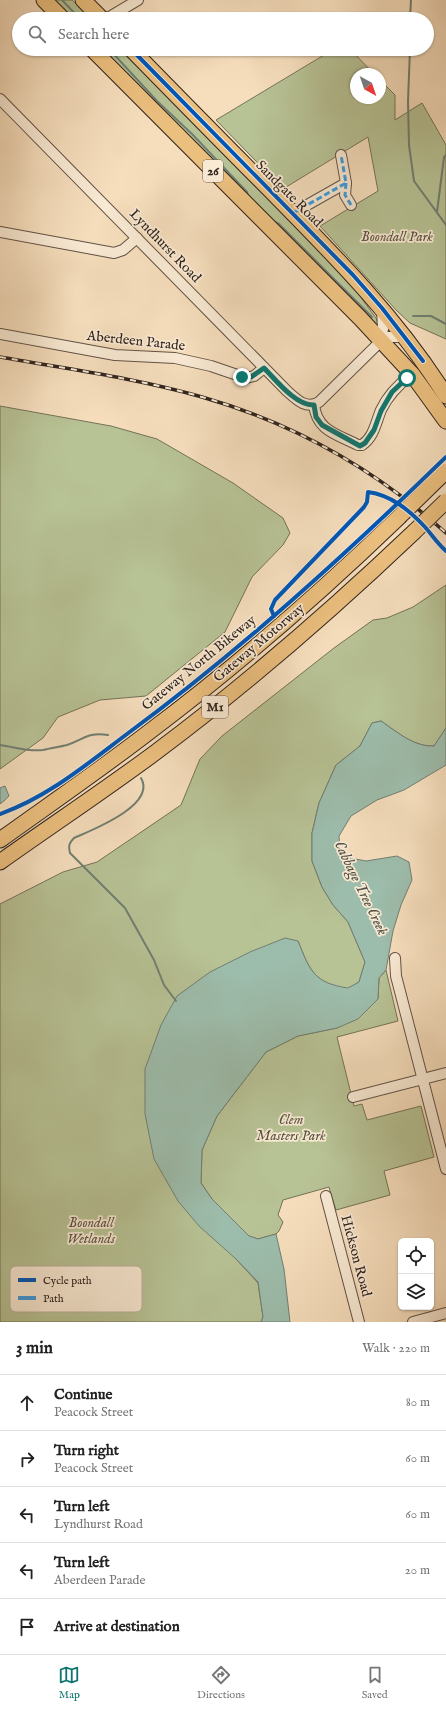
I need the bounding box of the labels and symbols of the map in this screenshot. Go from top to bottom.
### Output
north arrow [350,68,386,104]
street label: Sandgate Road [252,157,327,232]
road number: 26 [203,160,223,182]
street label: Lyndhurst Road [125,205,205,287]
park label: Boondall Park [361,228,433,246]
street label: Aberdeen Parade [85,327,186,355]
route end [233,368,251,386]
route start [398,369,416,387]
street label: Gateway Motorway [210,600,308,686]
street label: Gateway North Bikeway [138,611,260,715]
road number: M1 [202,696,228,718]
water label: Cabbage Tree Creek [329,838,392,939]
park label: Clem Masters Park [256,1111,326,1145]
street label: Hickson Road [336,1213,376,1299]
park label: Boondall Wetlands [67,1214,116,1248]
legend [10,1266,142,1312]
text: Cycle path [43,1274,92,1288]
text: Path [43,1292,64,1306]

